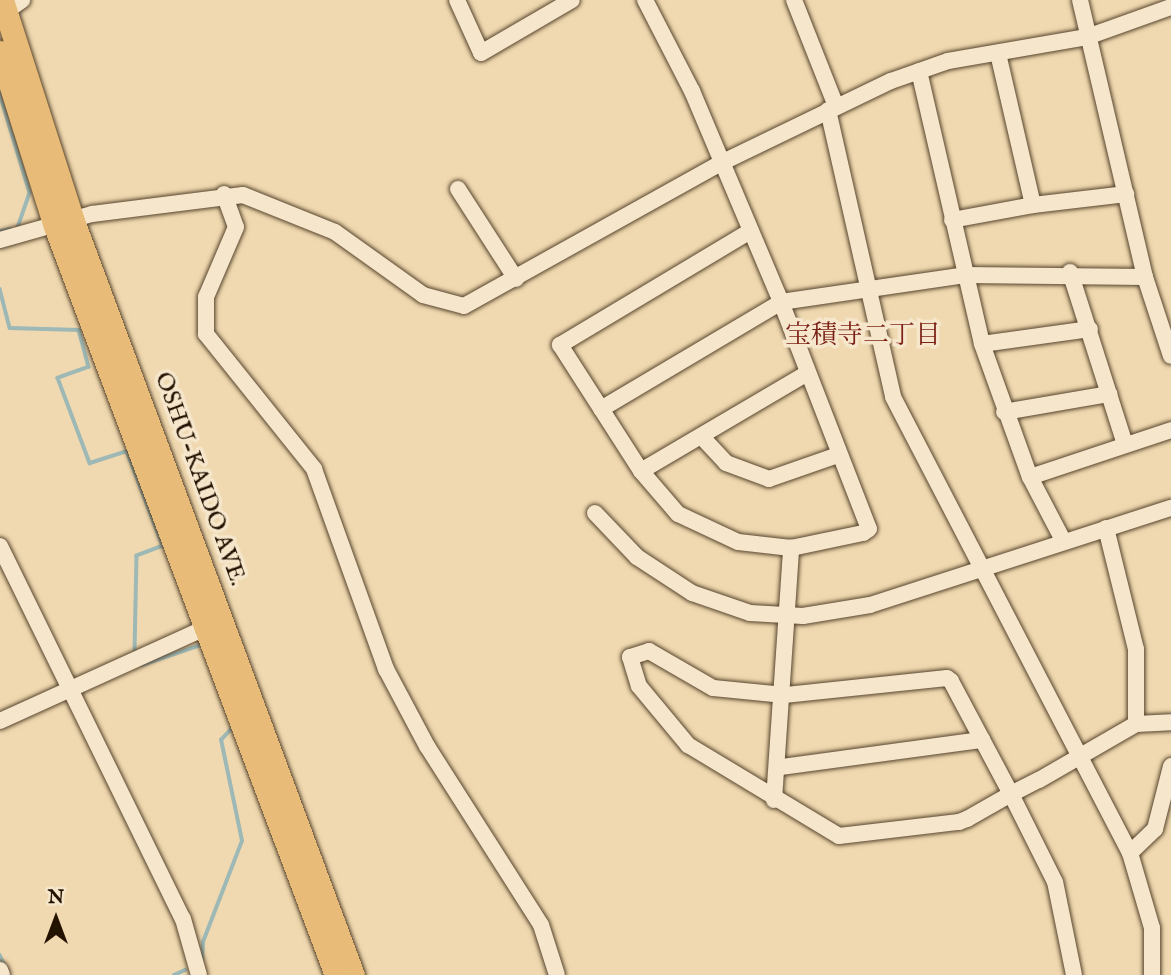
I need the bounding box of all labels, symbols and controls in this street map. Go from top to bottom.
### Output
district label: 宝積寺二丁目 [785,320,941,352]
street label: OSHU-KAIDO AVE. [148,368,252,590]
north arrow [21,884,91,954]
text: N [48,886,64,910]

